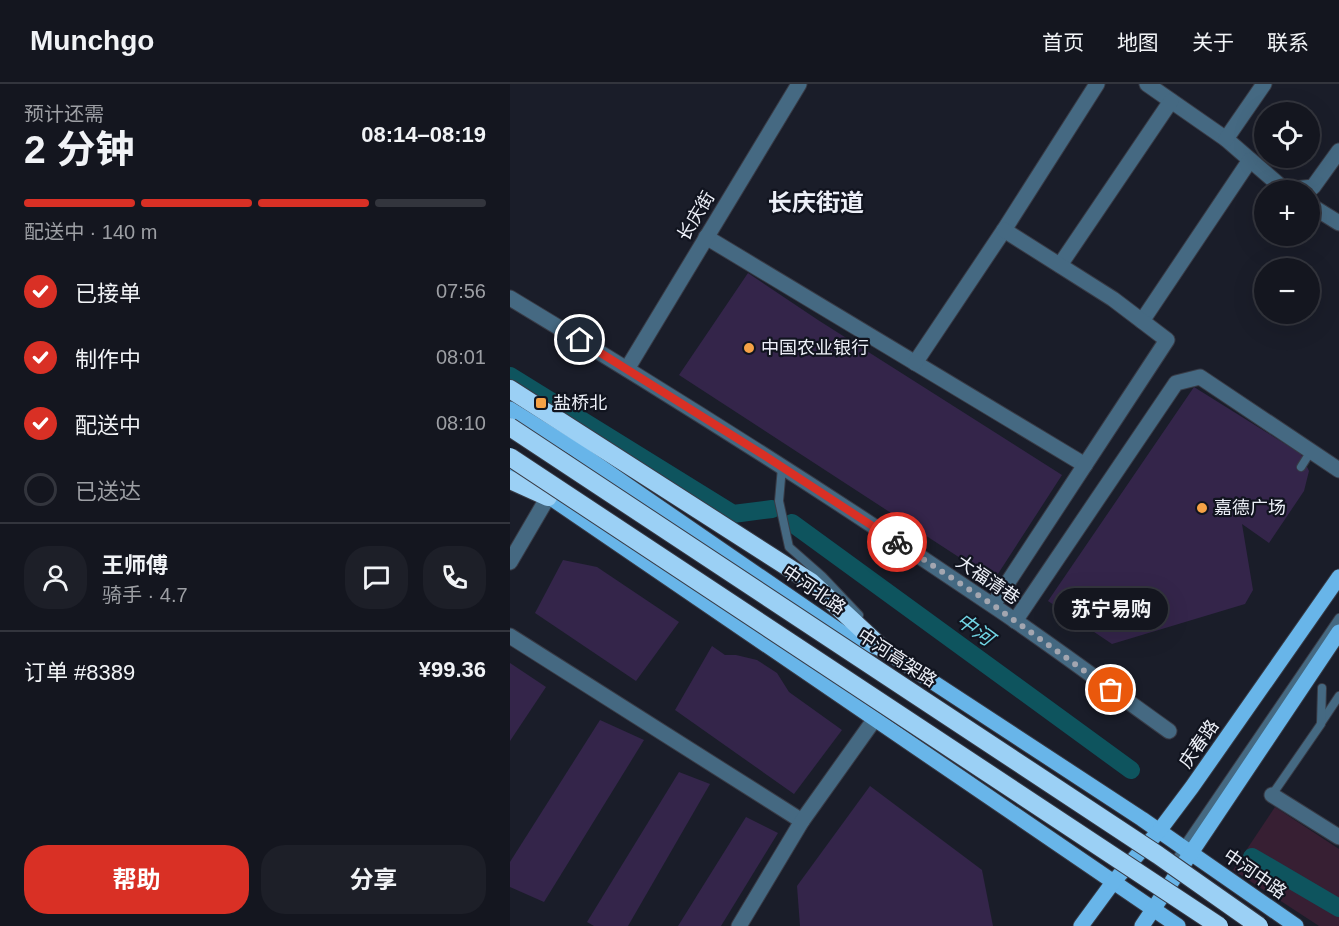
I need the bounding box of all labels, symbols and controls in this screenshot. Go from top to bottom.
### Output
text: Munchgo [30,25,154,56]
text: 首页 [1042,31,1084,54]
text: 地图 [1117,31,1159,54]
text: 关于 [1192,31,1234,54]
text: 联系 [1267,31,1309,54]
map controls [1254,102,1320,324]
button: locate [1254,102,1320,168]
text: 预计还需 [24,103,104,125]
text: 08:14–08:19 [361,122,486,147]
text: 2 分钟 [24,128,135,171]
button: + [1254,180,1320,246]
street label: 长庆街 [674,188,718,244]
district label: 长庆街道 [768,189,864,216]
text: 配送中 · 140 m [24,221,157,243]
button: − [1254,258,1320,324]
icon: check [24,275,57,308]
text: 07:56 [436,280,486,302]
text: 已接单 [75,281,141,306]
pin [554,314,605,365]
icon: home [563,323,596,356]
place label: 中国农业银行 [761,338,869,358]
icon: check [24,341,57,374]
marker: 中国农业银行 [742,341,756,355]
text: 08:01 [436,346,486,368]
text: 制作中 [75,347,141,372]
place label: 盐桥北 [553,393,607,413]
marker: 盐桥北 [534,396,548,410]
icon: check [24,407,57,440]
text: 08:10 [436,412,486,434]
text: 配送中 [75,413,141,438]
text: 已送达 [75,479,141,504]
place label: 嘉德广场 [1214,498,1286,518]
marker: 嘉德广场 [1195,501,1209,515]
courier [867,512,927,572]
icon: bike [881,526,914,559]
button: person [24,546,87,609]
button: chat [345,546,408,609]
button: phone [423,546,486,609]
street label: 大福清巷 [953,552,1023,608]
text: 王师傅 [102,553,168,578]
street label: 中河北路 [779,562,849,618]
text: 骑手 · 4.7 [102,584,188,606]
callout: 苏宁易购 [1054,588,1168,630]
text: 苏宁易购 [1071,598,1151,620]
water label: 中河 [952,608,1001,652]
street label: 中河高架路 [854,625,940,691]
text: ¥99.36 [419,657,486,682]
text: 订单 #8389 [24,660,135,685]
pin [1085,664,1136,715]
icon: bag [1094,673,1127,706]
street label: 庆春路 [1175,716,1223,772]
button: 帮助 [24,845,249,914]
button: 分享 [261,845,486,914]
street label: 中河中路 [1220,845,1290,903]

